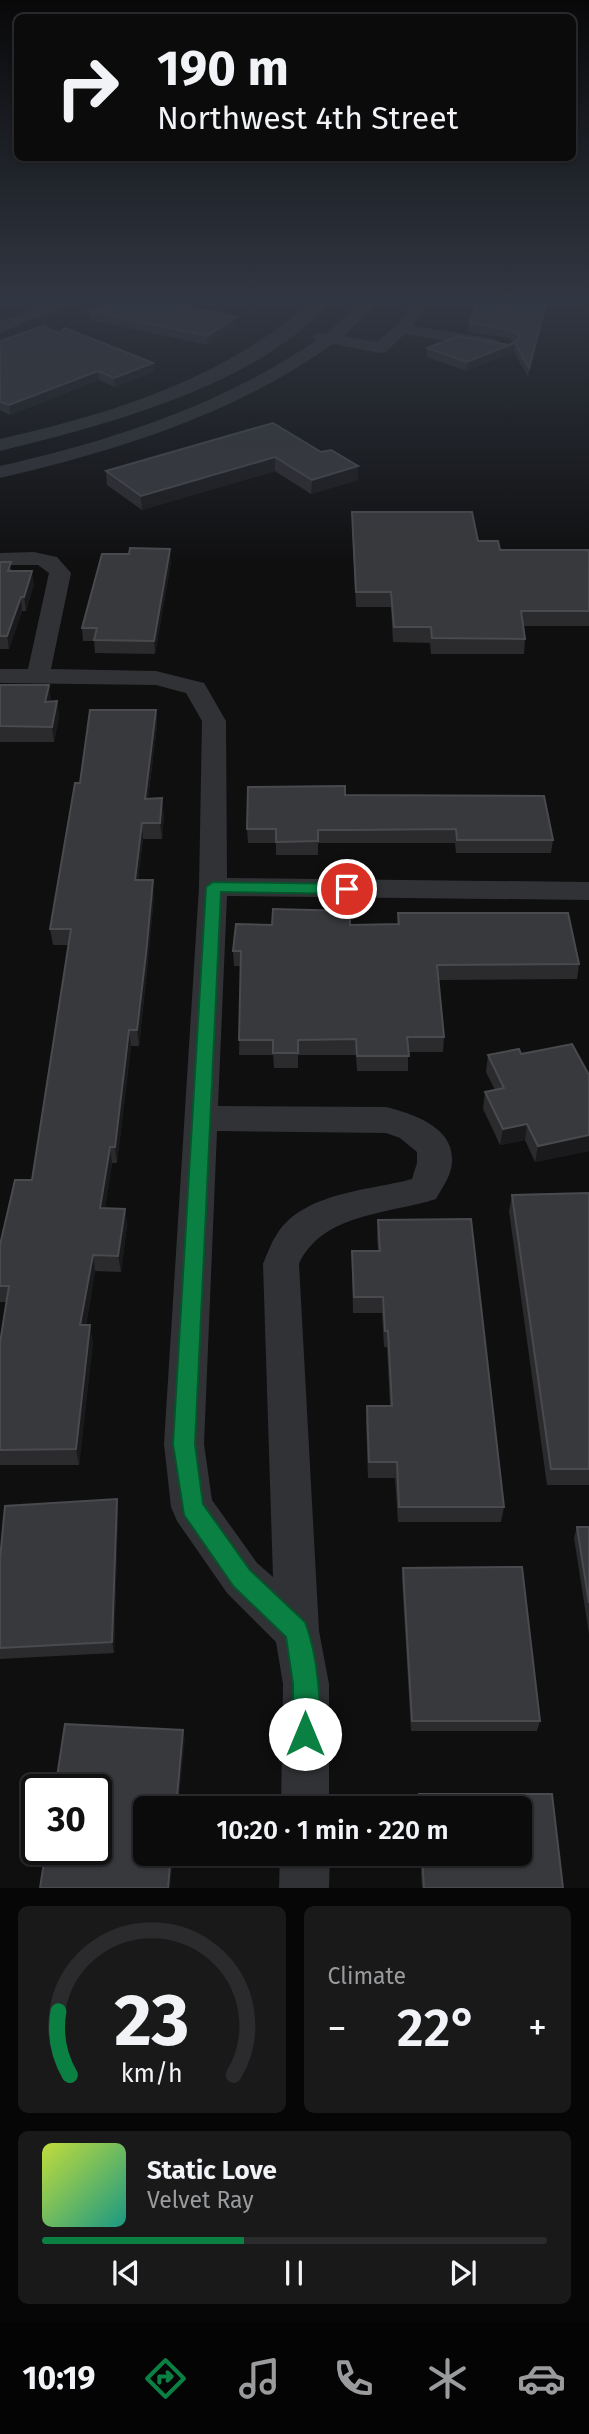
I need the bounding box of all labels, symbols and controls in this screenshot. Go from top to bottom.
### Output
text: 190 m [157,39,289,98]
icon: right [42,42,133,133]
text: Northwest 4th Street [157,99,458,137]
pin [317,859,377,919]
icon: arrive [328,870,366,908]
position arrow [268,1697,342,1771]
speed limit sign: 30 [21,1774,112,1865]
text: 10:20 · 1 min · 220 m [216,1815,449,1846]
text: Climate [328,1962,406,1990]
text: 23 [114,1978,189,2065]
text: 22° [397,1997,477,2060]
text: − [328,2005,347,2051]
text: + [528,2005,547,2051]
text: km/h [121,2059,183,2089]
text: Static Love [147,2155,277,2186]
text: Velvet Ray [147,2186,254,2214]
icon: previous [107,2254,145,2292]
icon: pause [275,2254,313,2292]
icon: next [444,2254,482,2292]
icon: directions [141,2354,190,2403]
icon: music [235,2354,284,2403]
icon: phone [329,2354,378,2403]
icon: climate [423,2354,472,2403]
icon: car [517,2354,566,2403]
text: 10:19 [23,2359,96,2397]

